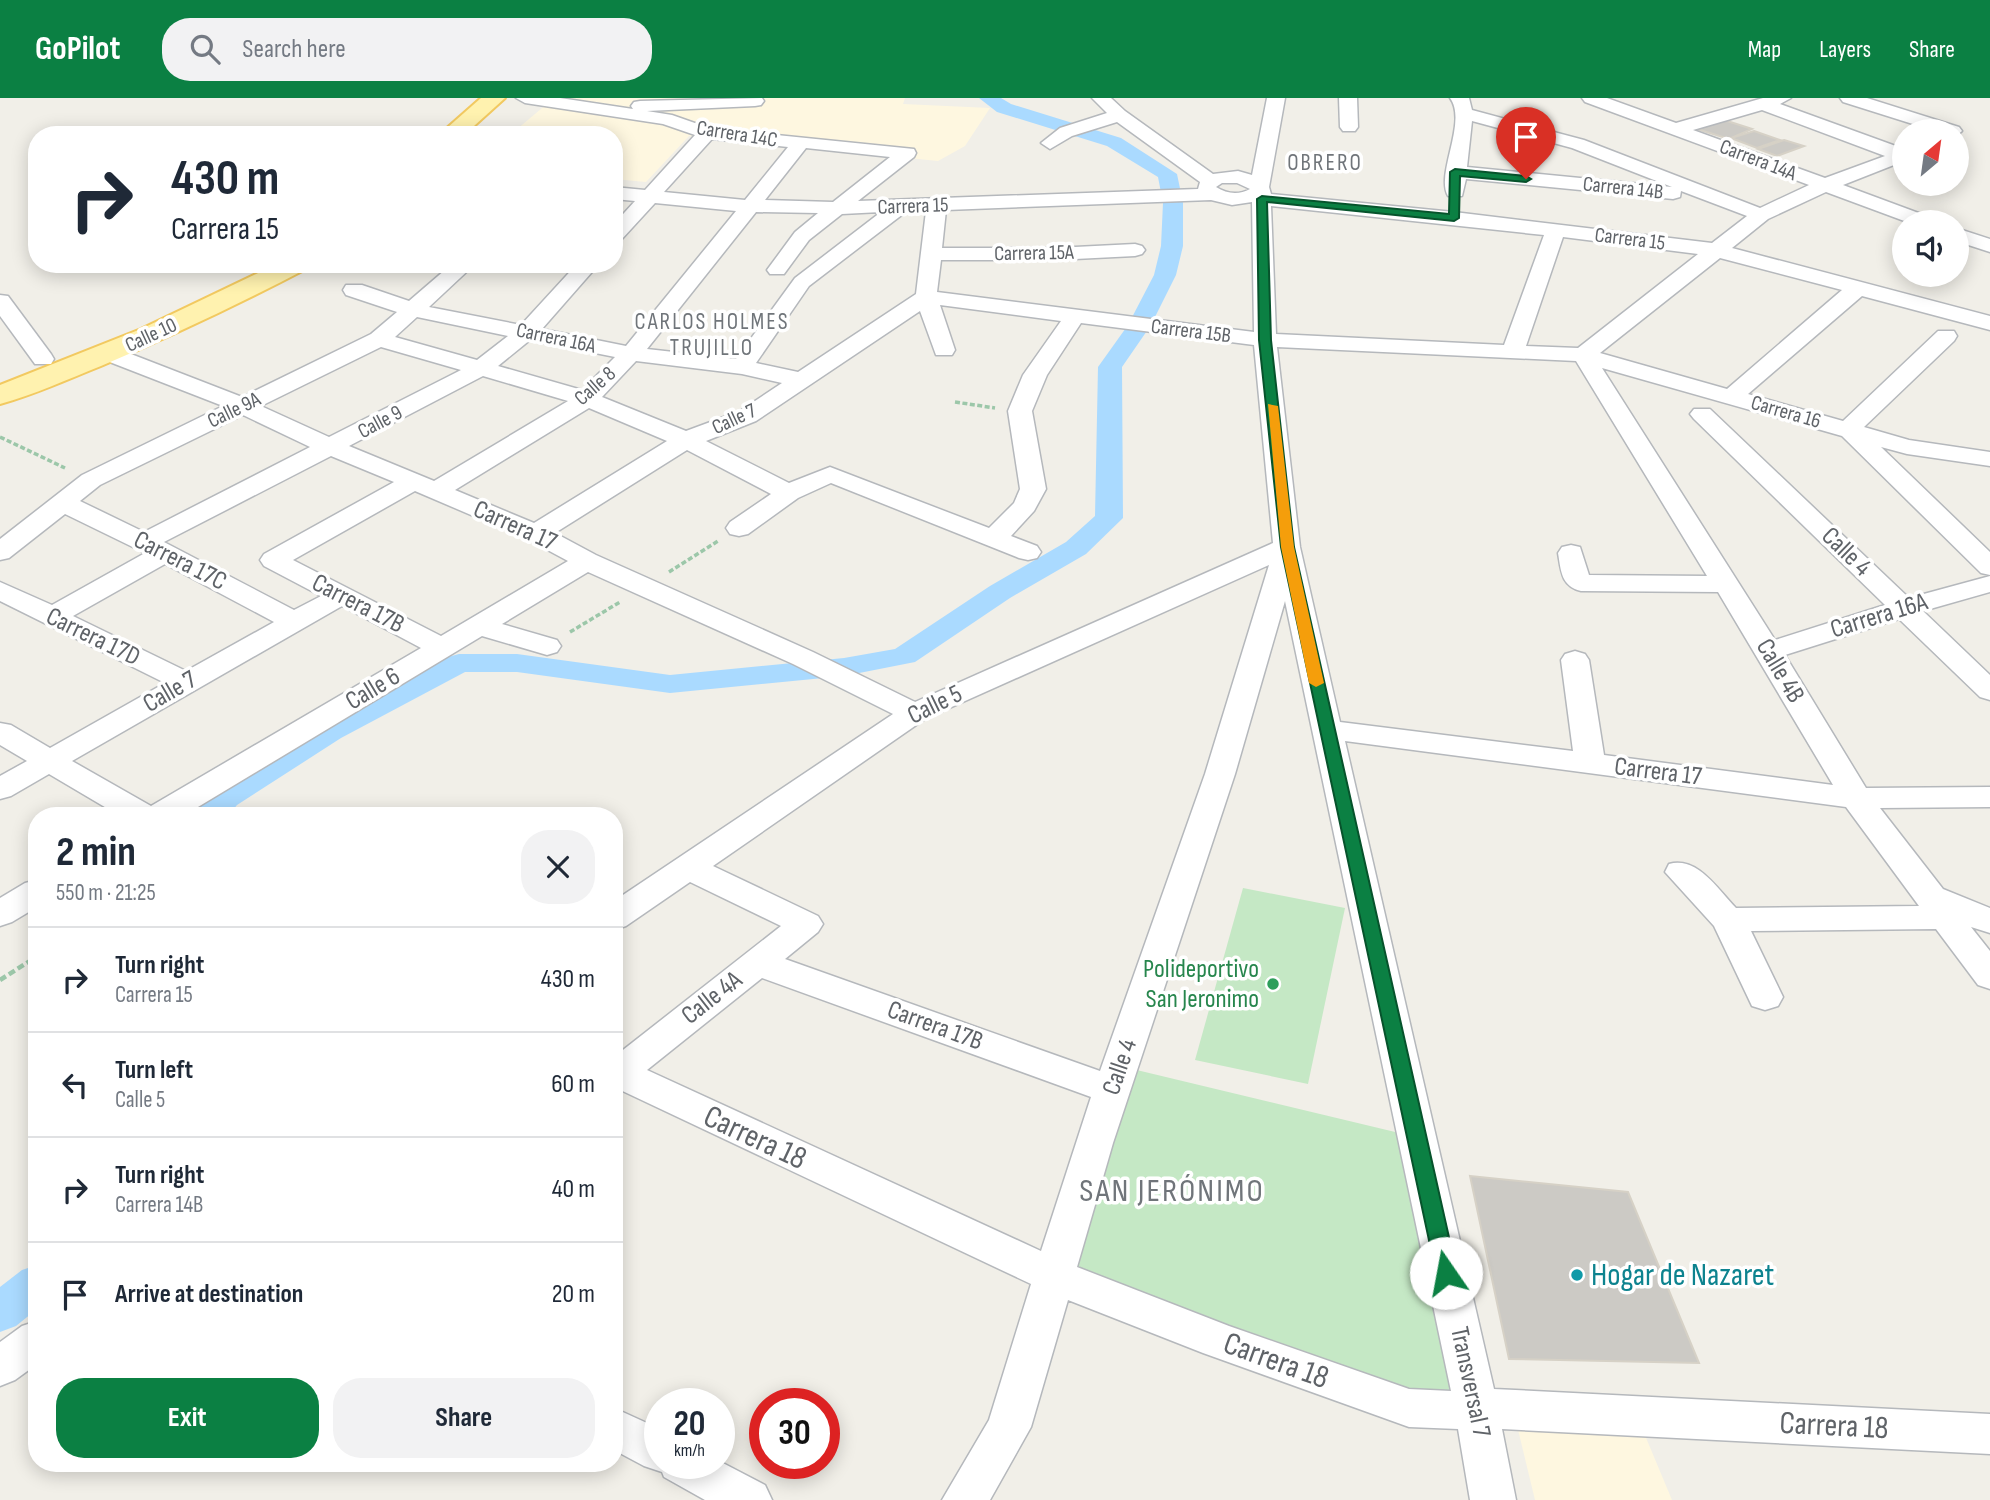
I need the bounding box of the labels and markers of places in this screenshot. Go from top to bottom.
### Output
pin [1496,107,1556,179]
place label: Polideportivo San Jeronimo [1143,954,1259,1015]
marker: Polideportivo San Jeronimo [1265,976,1281,992]
place label: Hogar de Nazaret [1591,1256,1774,1295]
marker: Hogar de Nazaret [1569,1267,1585,1283]

